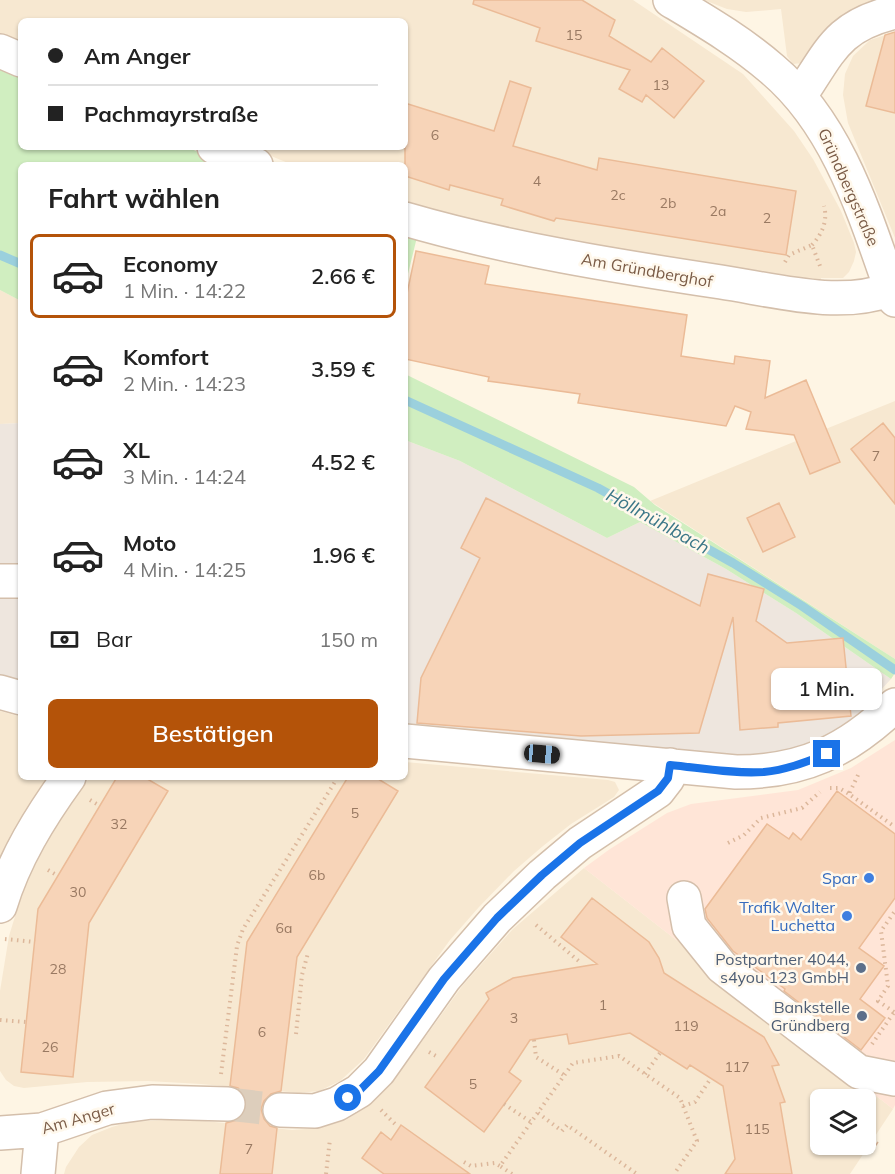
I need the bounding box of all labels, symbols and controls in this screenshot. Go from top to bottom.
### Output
house number: 15 [566,26,582,44]
text: Am Anger [84,42,190,70]
house number: 13 [653,76,669,94]
text: Pachmayrstraße [84,100,258,128]
street label: Gründbergstraße [814,125,884,249]
house number: 6 [431,126,439,144]
house number: 4 [533,172,542,190]
text: Fahrt wählen [48,181,220,215]
house number: 2c [610,186,626,204]
house number: 2b [660,194,676,212]
house number: 2a [710,202,726,220]
house number: 2 [763,209,771,227]
icon: car [51,249,105,303]
street label: Am Gründberghof [580,249,715,292]
text: Economy [123,250,218,278]
text: 2.66 € [311,262,375,290]
text: 1 Min. · 14:22 [123,278,246,303]
icon: car [51,342,105,396]
text: Komfort [123,343,209,371]
text: 3.59 € [311,355,375,383]
text: 2 Min. · 14:23 [123,371,246,396]
icon: car [51,435,105,489]
text: XL [123,436,150,464]
house number: 7 [872,447,880,465]
text: 4.52 € [311,448,375,476]
text: 3 Min. · 14:24 [123,464,246,489]
water label: Höllmühlbach [602,483,714,559]
icon: car [51,528,105,582]
text: Moto [123,529,176,557]
text: 1.96 € [311,541,375,569]
text: 4 Min. · 14:25 [123,557,246,582]
icon: cash [48,623,81,656]
text: Bar [96,625,132,653]
text: 150 m [319,627,378,652]
callout: 1 Min. [772,667,882,709]
text: 1 Min. [798,676,855,701]
button: Bestätigen [48,699,378,768]
route end [813,740,840,767]
car [523,743,561,765]
house number: 5 [351,804,359,822]
house number: 32 [111,815,127,833]
house number: 6b [309,866,325,884]
place label: Spar [822,868,857,888]
marker: Spar [862,871,876,885]
house number: 30 [70,883,86,901]
place label: Trafik Walter Luchetta [739,897,835,935]
marker: Trafik Walter Luchetta [840,909,854,923]
house number: 6a [276,919,292,937]
place label: Postpartner 4044, s4you 123 GmbH [715,949,849,987]
house number: 28 [50,960,66,978]
marker: Postpartner 4044, s4you 123 GmbH [854,961,868,975]
house number: 1 [599,996,607,1014]
place label: Bankstelle Gründberg [771,997,850,1035]
house number: 3 [510,1009,518,1027]
marker: Bankstelle Gründberg [855,1009,869,1023]
house number: 119 [673,1017,699,1035]
house number: 6 [258,1023,266,1041]
house number: 26 [42,1038,58,1056]
house number: 117 [724,1058,750,1076]
house number: 5 [469,1075,477,1093]
route start [334,1084,361,1111]
map controls [810,1089,876,1155]
button: layers [810,1089,876,1155]
street label: Am Anger [39,1098,117,1138]
house number: 115 [744,1120,770,1138]
house number: 7 [245,1140,253,1158]

